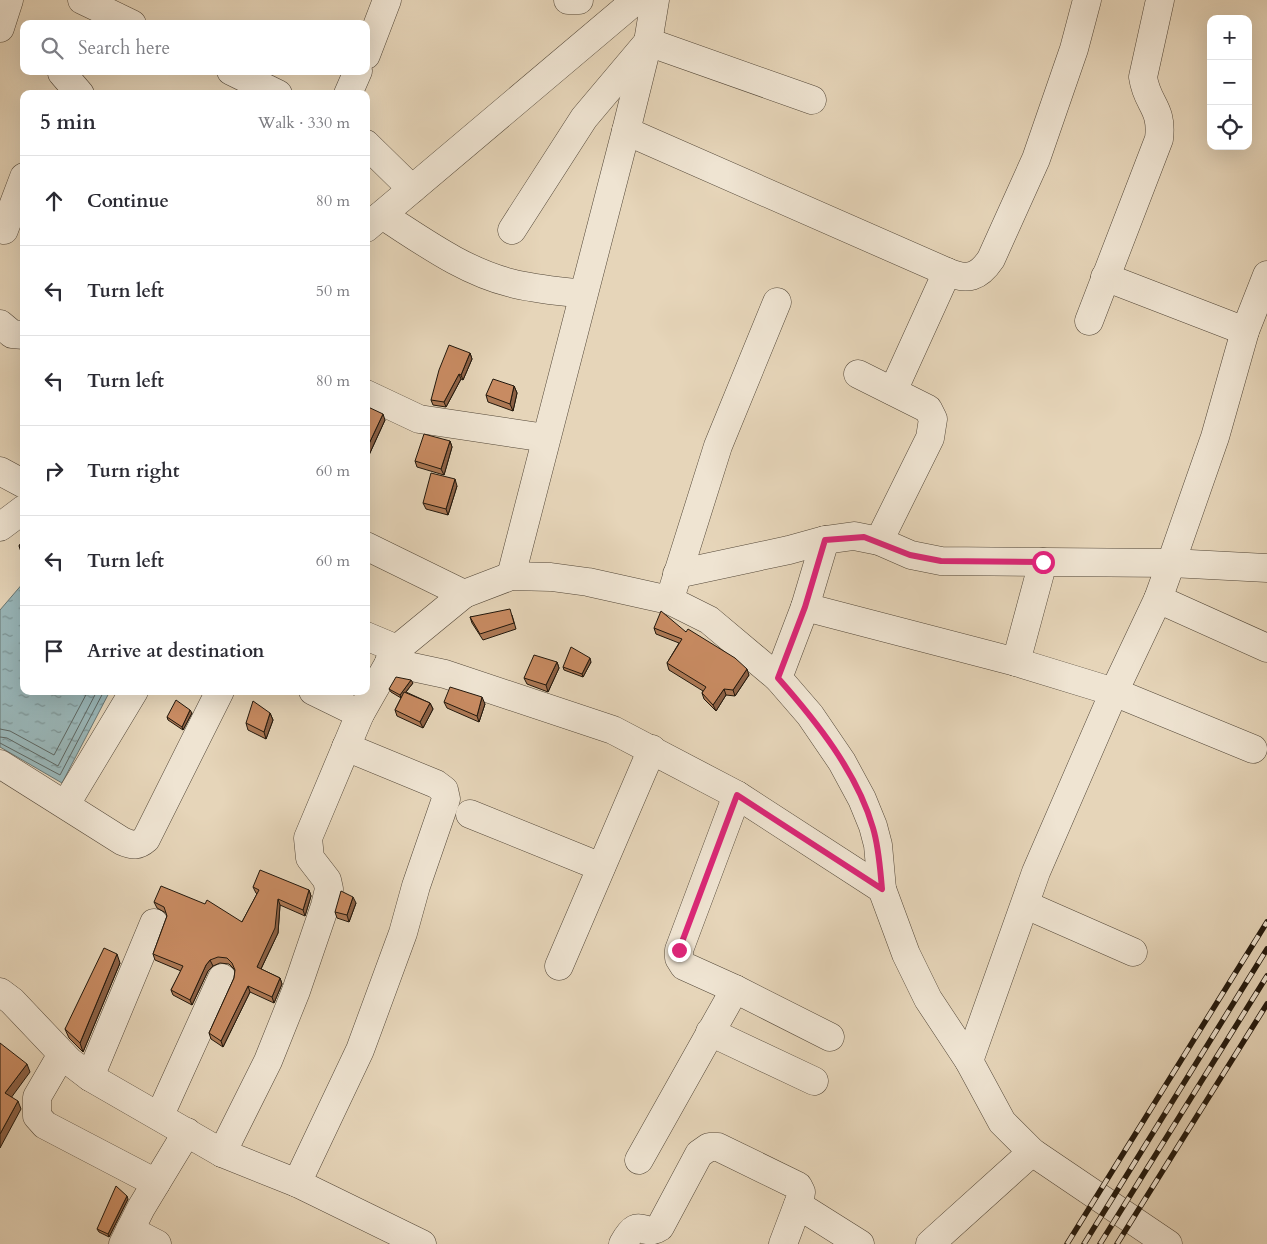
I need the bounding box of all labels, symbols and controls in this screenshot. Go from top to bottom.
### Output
map controls [1207,15,1252,150]
button: + [1207,15,1252,60]
search box [20,20,370,75]
icon: search [38,34,66,62]
text: Search here [78,35,170,61]
button: − [1207,60,1252,105]
button: locate [1207,105,1252,150]
text: 5 min [40,108,96,137]
text: Walk · 330 m [258,112,350,134]
icon: ahead [40,187,68,215]
text: Continue [87,188,169,214]
text: 80 m [316,190,350,212]
icon: left [40,277,68,305]
text: Turn left [87,278,164,304]
text: 50 m [316,280,350,302]
icon: left [40,367,68,395]
text: Turn left [87,368,164,394]
text: 80 m [316,370,350,392]
icon: right [40,457,68,485]
text: Turn right [87,458,179,484]
text: 60 m [316,460,350,482]
icon: left [40,547,68,575]
text: Turn left [87,548,164,574]
text: 60 m [316,550,350,572]
route start [1032,551,1055,574]
icon: arrive [40,637,68,665]
text: Arrive at destination [87,638,264,664]
route end [668,939,691,962]

